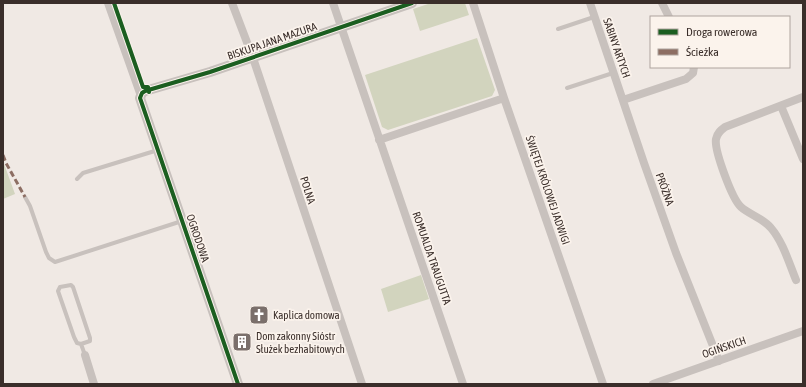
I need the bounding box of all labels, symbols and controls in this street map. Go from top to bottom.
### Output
street label: SABINY ARTYCH [601,16,633,80]
legend [650,16,790,68]
street label: BISKUPA JANA MAZURA [226,20,319,62]
text: Droga rowerowa [686,25,757,39]
text: Ścieżka [686,45,719,59]
street label: ŚWIĘTEJ KRÓLOWEJ JADWIGI [524,134,572,246]
street label: PRÓŻNA [654,171,677,208]
street label: POLNA [298,175,318,206]
street label: ROMUALDA TRAUGUTTA [410,210,454,307]
street label: OGRODOWA [184,213,212,264]
church icon: Kaplica domowa [248,304,270,326]
place label: Kaplica domowa [273,309,340,321]
place label: Dom zakonny Sióstr Służek bezhabitowych [256,330,345,355]
building icon: Dom zakonny Sióstr Służek bezhabitowych [231,331,253,353]
street label: OGIŃSKICH [700,334,748,360]

